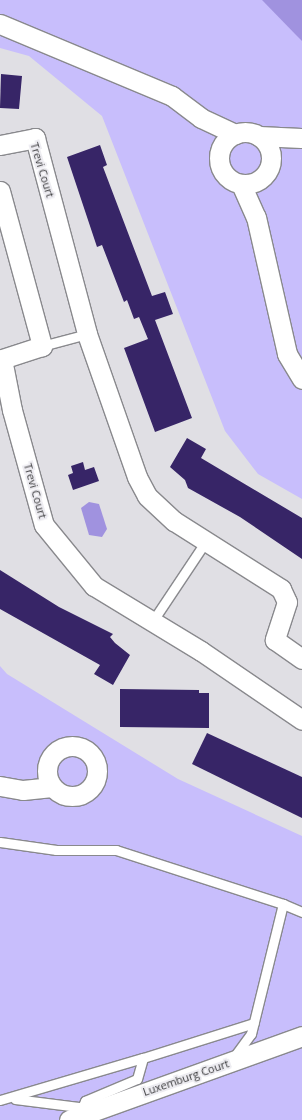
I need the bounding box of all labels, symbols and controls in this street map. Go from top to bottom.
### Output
street label: Trevi Court [27,141,57,199]
street label: Trevi Court [21,462,49,520]
street label: Luxemburg Court [141,1057,231,1099]

